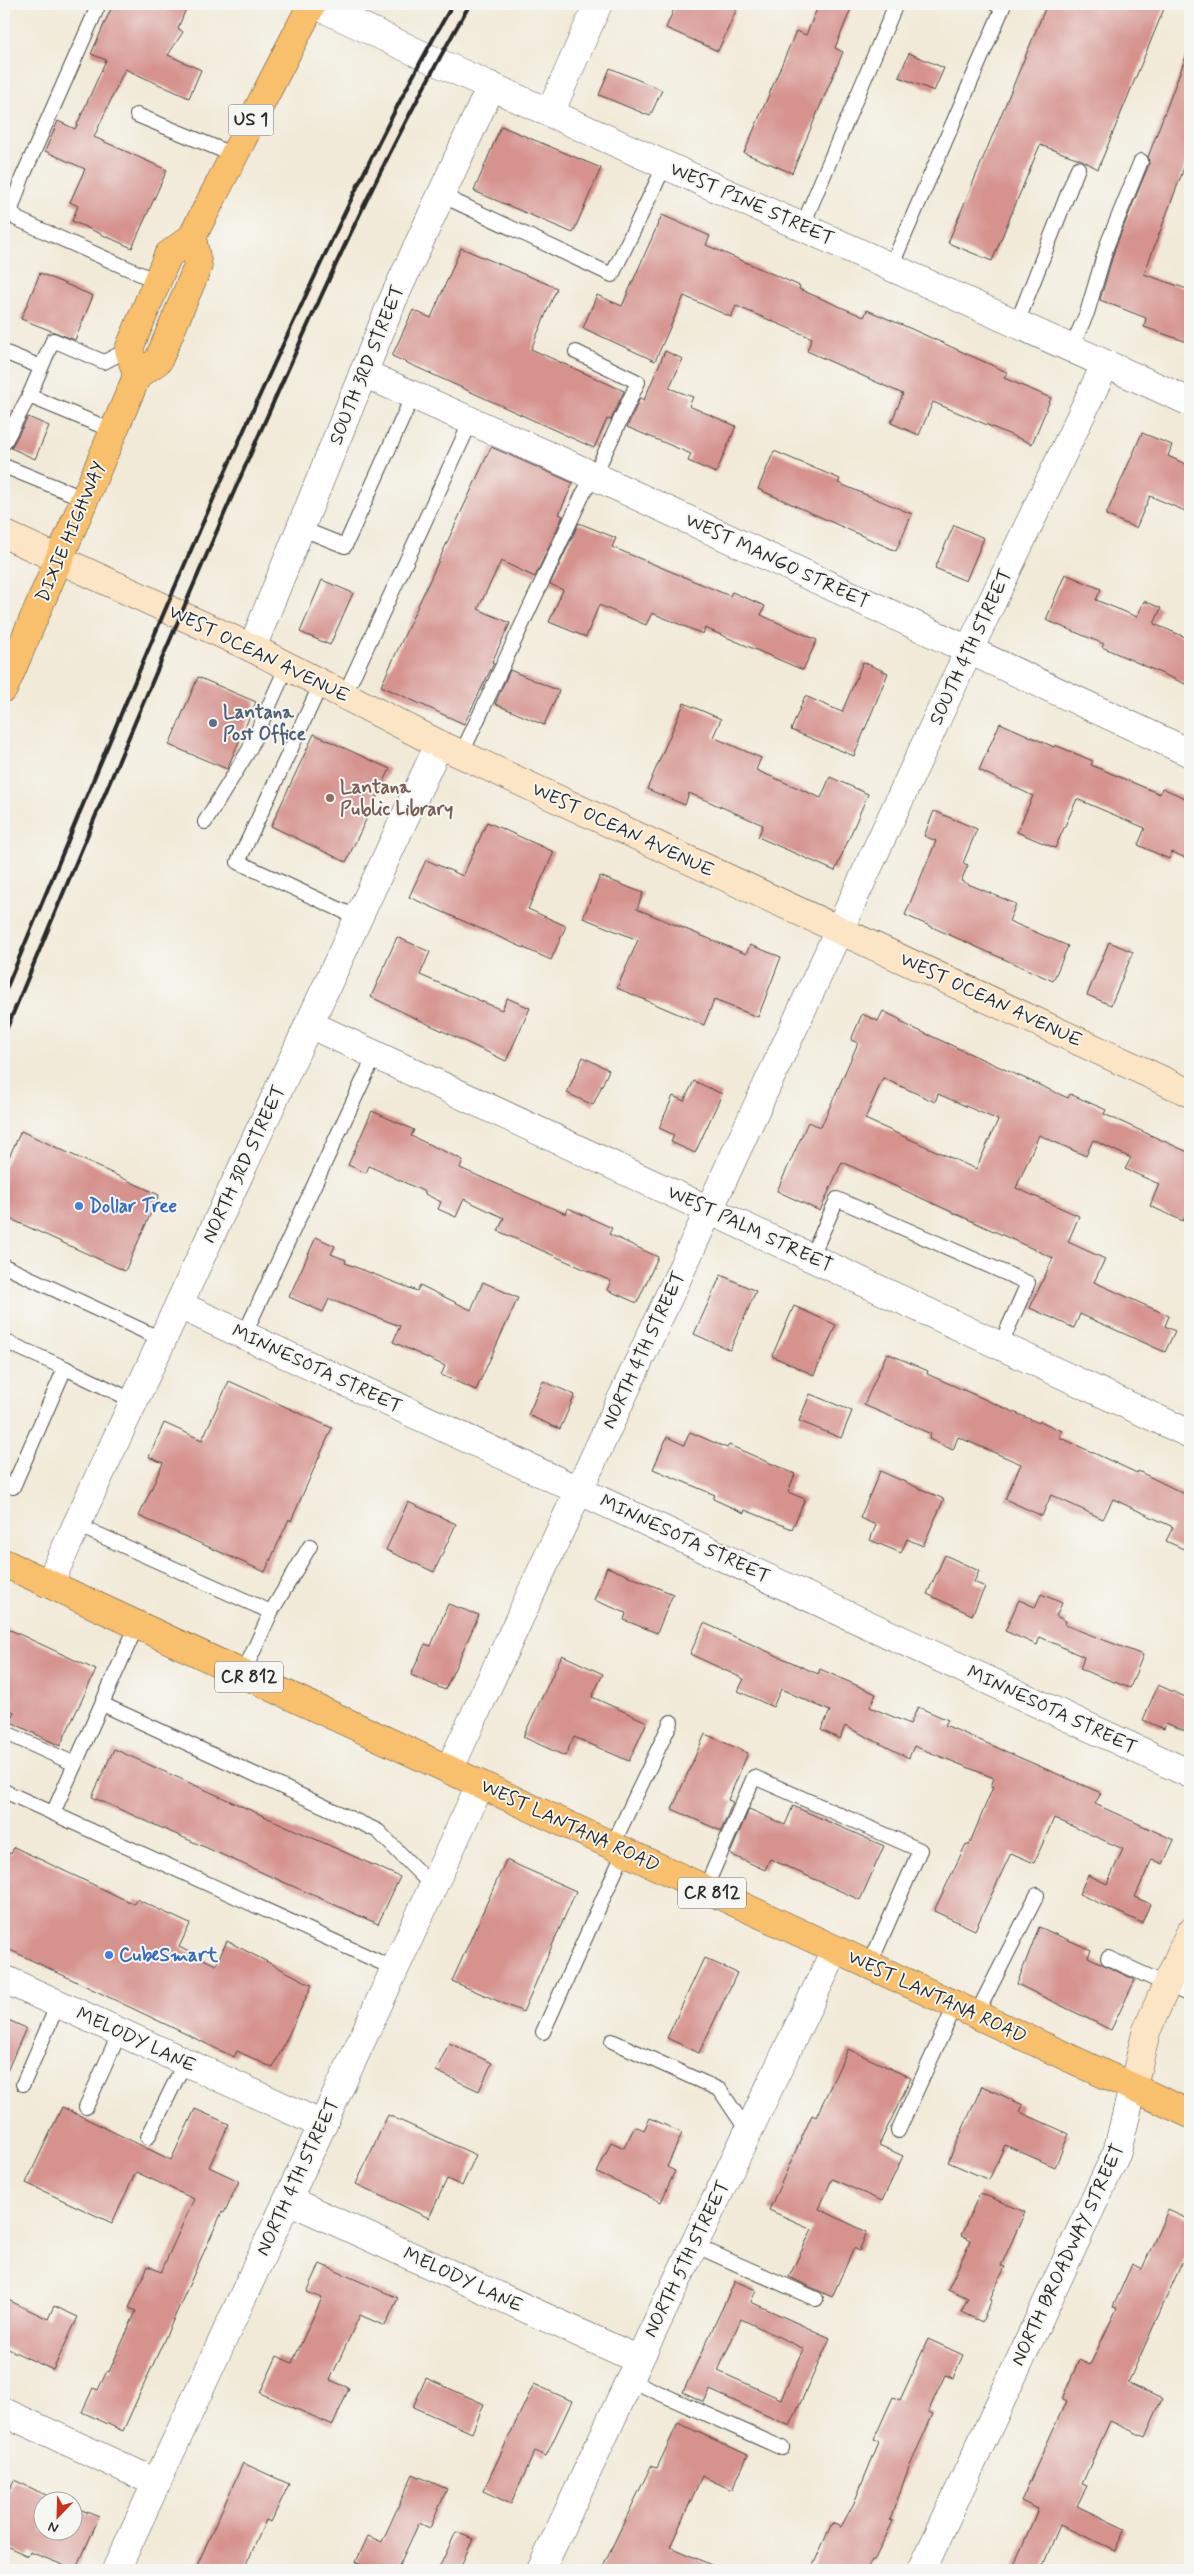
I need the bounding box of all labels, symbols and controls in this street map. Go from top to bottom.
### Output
road number: US 1 [228,104,274,136]
street label: WEST PINE STREET [666,156,838,252]
street label: SOUTH 3RD STREET [323,281,411,449]
street label: DIXIE HIGHWAY [30,457,112,606]
street label: WEST MANGO STREET [681,507,873,615]
street label: SOUTH 4TH STREET [924,565,1018,729]
street label: WEST OCEAN AVENUE [164,599,354,709]
place label: Lantana Post Office [223,700,307,747]
marker: Lantana Post Office [207,717,219,729]
place label: Lantana Public Library [340,775,453,822]
street label: WEST OCEAN AVENUE [528,777,718,883]
marker: Lantana Public Library [324,792,336,804]
street label: WEST OCEAN AVENUE [896,947,1086,1053]
street label: NORTH 3RD STREET [196,1081,292,1247]
street label: WEST PALM STREET [663,1180,837,1278]
place label: Dollar Tree [89,1194,177,1219]
marker: Dollar Tree [73,1200,85,1212]
street label: NORTH 4TH STREET [597,1267,691,1433]
street label: MINNESOTA STREET [228,1319,406,1419]
street label: MINNESOTA STREET [596,1489,774,1589]
street label: MINNESOTA STREET [963,1660,1141,1760]
road number: CR 812 [215,1661,283,1692]
street label: WEST LANTANA ROAD [476,1774,664,1878]
road number: CR 812 [678,1878,746,1909]
place label: CubeSmart [119,1943,219,1968]
street label: WEST LANTANA ROAD [843,1945,1031,2049]
marker: CubeSmart [103,1949,115,1961]
street label: MELODY LANE [72,2001,200,2079]
street label: NORTH 4TH STREET [251,2094,345,2260]
street label: NORTH BROADWAY STREET [1005,2140,1131,2370]
street label: NORTH 5TH STREET [638,2176,736,2342]
street label: MELODY LANE [399,2241,527,2319]
north arrow [32,2492,82,2542]
text: N [46,2517,61,2537]

